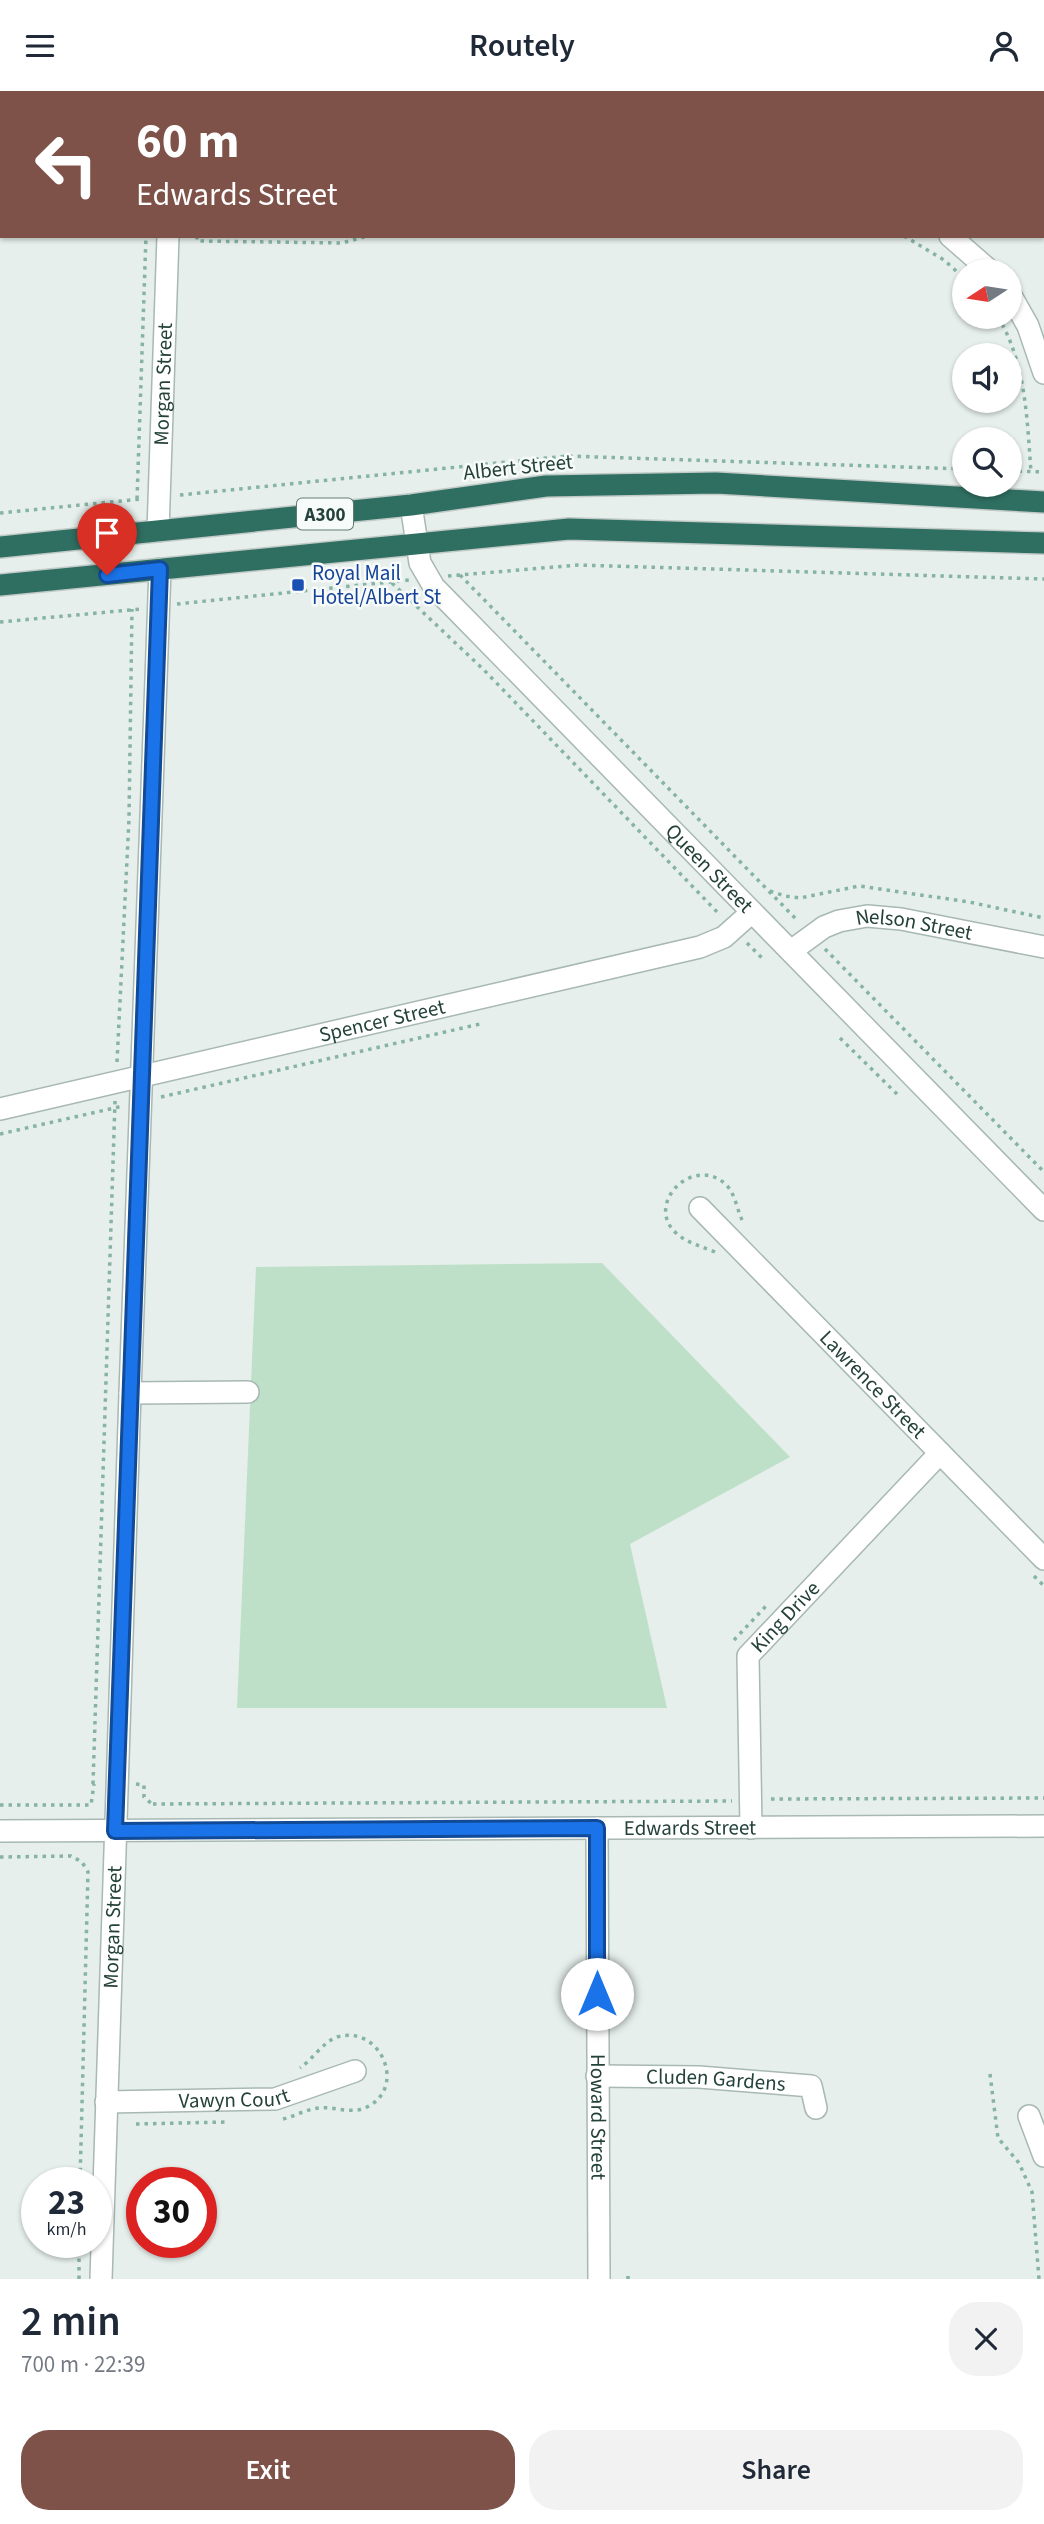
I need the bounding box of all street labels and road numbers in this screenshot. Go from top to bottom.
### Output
street label: Morgan Street [146,322,180,446]
street label: Albert Street [462,446,574,488]
road number: A300 [297,499,353,529]
street label: Queen Street [659,817,760,920]
street label: Nelson Street [853,901,975,948]
street label: Spencer Street [316,992,448,1050]
street label: Lawrence Street [813,1323,933,1445]
street label: King Drive [744,1574,827,1659]
street label: Edwards Street [624,1812,756,1843]
street label: Morgan Street [96,1865,130,1989]
street label: Howard Street [583,2054,614,2180]
street label: Cluden Gardens [646,2061,787,2099]
street label: Vawyn Court [178,2080,294,2116]

